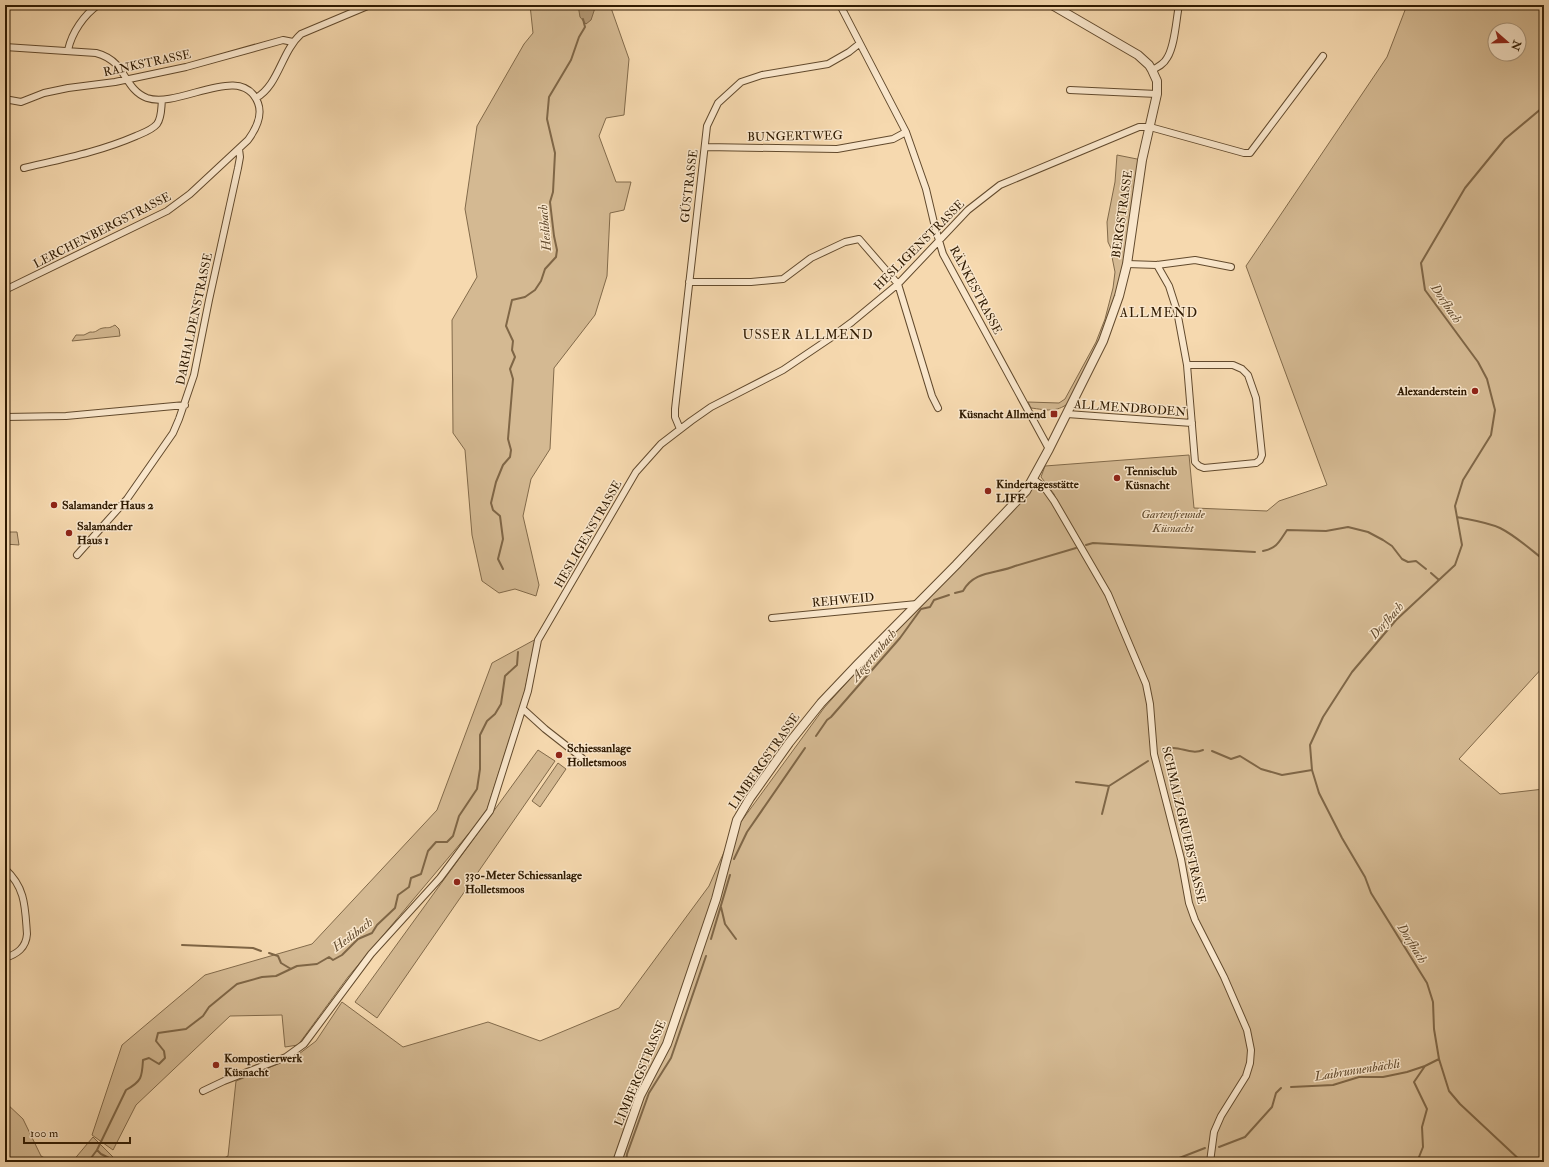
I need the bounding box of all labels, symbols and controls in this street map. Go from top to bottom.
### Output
north arrow [1487,22,1527,62]
text: N [1508,37,1524,53]
street label: RANKSTRASSE [102,47,193,80]
street label: BUNGERTWEG [747,128,843,145]
street label: GÜSTRASSE [678,148,701,224]
street label: BERGSTRASSE [1109,169,1136,259]
street label: LERCHENBERGSTRASSE [31,189,174,272]
street label: HESLIGENSTRASSE [871,197,968,294]
water label: Heslibach [535,204,555,253]
street label: RÄNKESTRASSE [946,244,1005,337]
street label: DARHALDENSTRASSE [173,251,216,387]
water label: Dorfbach [1427,280,1465,326]
district label: ALLMEND [1119,305,1198,321]
district label: USSER ALLMEND [742,327,874,343]
place label: Alexanderstein [1396,384,1468,399]
marker: Alexanderstein [1470,386,1480,396]
street label: ALLMENDBODEN [1072,397,1187,420]
place label: Küsnacht Allmend [959,407,1046,422]
marker: Küsnacht Allmend [1049,409,1059,419]
place label: Tennisclub Küsnacht [1124,464,1177,493]
marker: Tennisclub Küsnacht [1112,473,1122,483]
street label: HESLIGENSTRASSE [551,477,626,591]
place label: Kindertagesstätte LIFE [996,477,1080,506]
marker: Kindertagesstätte LIFE [983,486,993,496]
place label: Salamander Haus 2 [62,498,154,513]
marker: Salamander Haus 2 [49,500,59,510]
park label: Gartenfreunde Küsnacht [1141,507,1206,536]
place label: Salamander Haus 1 [77,519,133,548]
marker: Salamander Haus 1 [64,528,74,538]
street label: REHWEID [811,590,875,611]
water label: Dorfbach [1365,599,1408,643]
water label: Aegertenbach [846,626,900,687]
street label: LIMBERGSTRASSE [726,710,803,812]
place label: Schiessanlage Holletsmoos [567,741,632,770]
street label: SCHMALZGRUEBSTRASSE [1158,745,1209,906]
marker: Schiessanlage Holletsmoos [554,750,564,760]
place label: 330-Meter Schiessanlage Holletsmoos [465,868,583,897]
marker: 330-Meter Schiessanlage Holletsmoos [452,877,462,887]
water label: Heslibach [328,914,376,956]
water label: Dorfbach [1393,920,1431,967]
street label: LIMBERGSTRASSE [611,1018,670,1129]
place label: Kompostierwerk Küsnacht [224,1051,302,1080]
water label: Laibrunnenbächli [1312,1055,1401,1085]
marker: Kompostierwerk Küsnacht [211,1060,221,1070]
scale bar [24,1119,130,1145]
text: 100 m [30,1126,59,1141]

